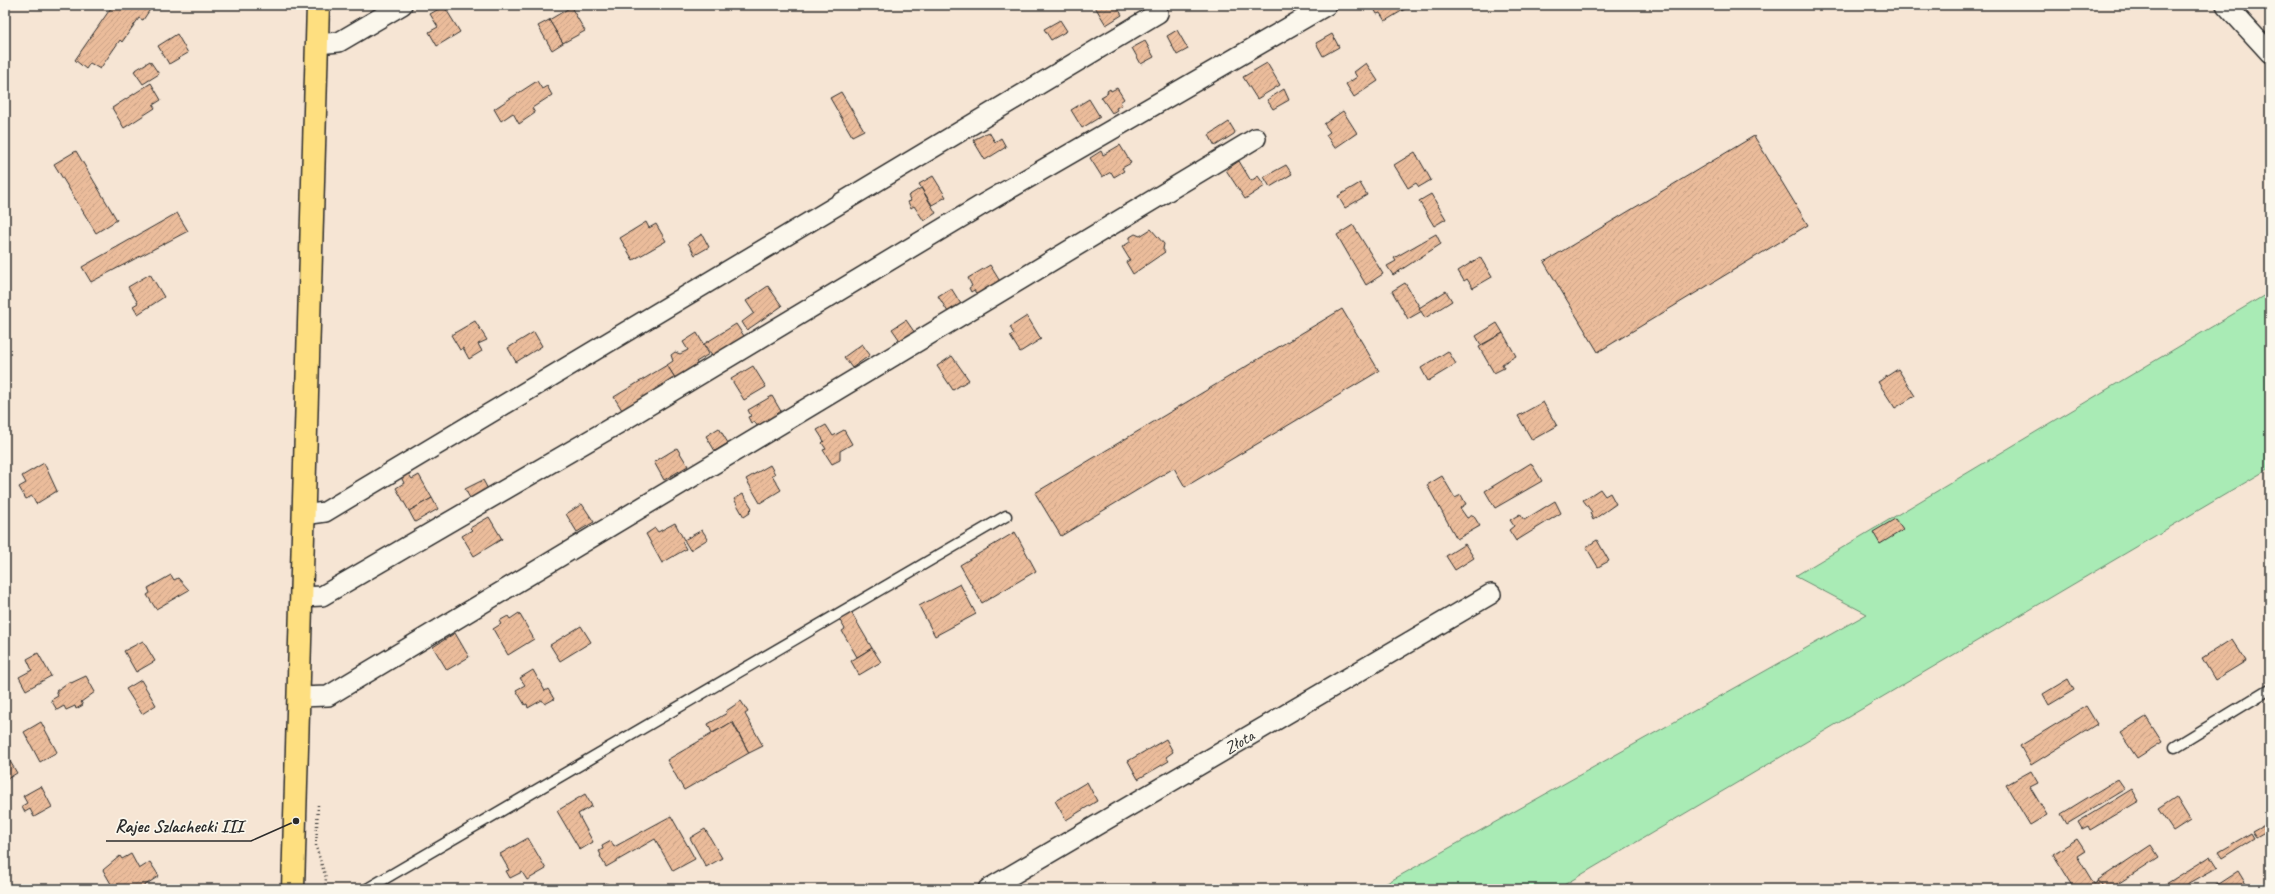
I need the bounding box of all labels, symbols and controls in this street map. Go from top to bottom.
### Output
street label: Złota [1221,725,1259,759]
callout: Rajec Szlachecki III [106,811,251,841]
text: Rajec Szlachecki III [115,815,247,837]

